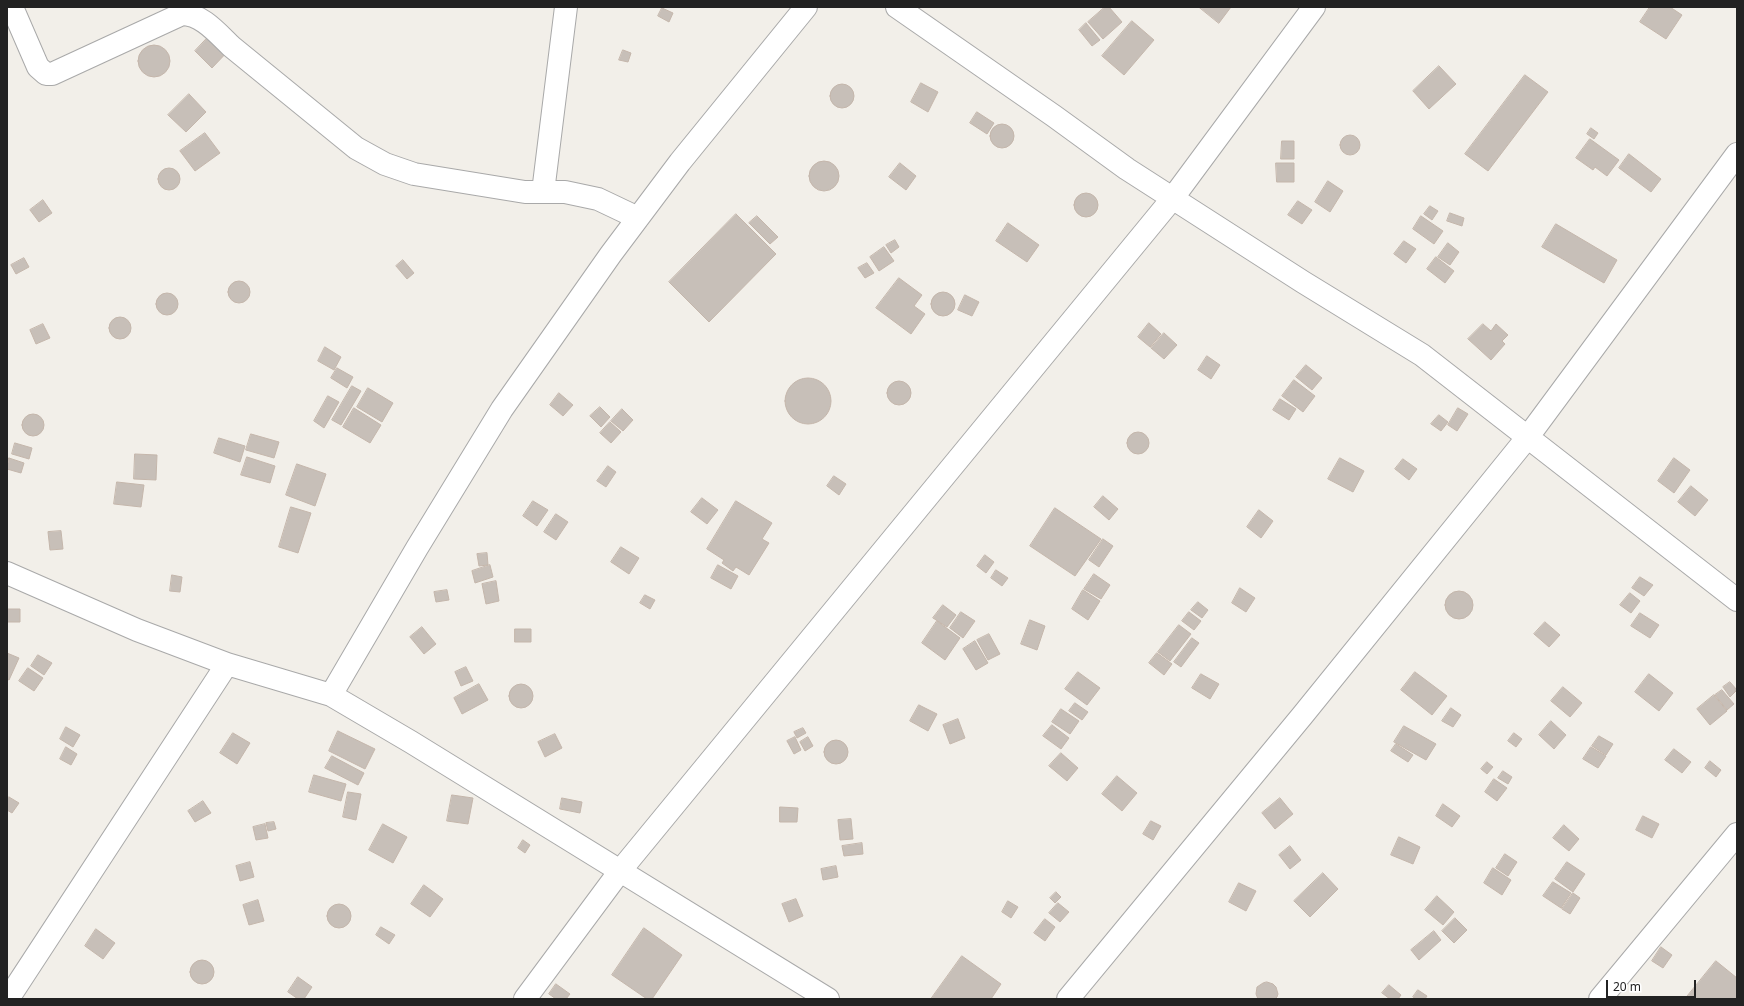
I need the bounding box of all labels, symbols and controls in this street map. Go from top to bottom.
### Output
scale bar [1608,972,1698,998]
text: 20 m [1613,978,1641,995]

